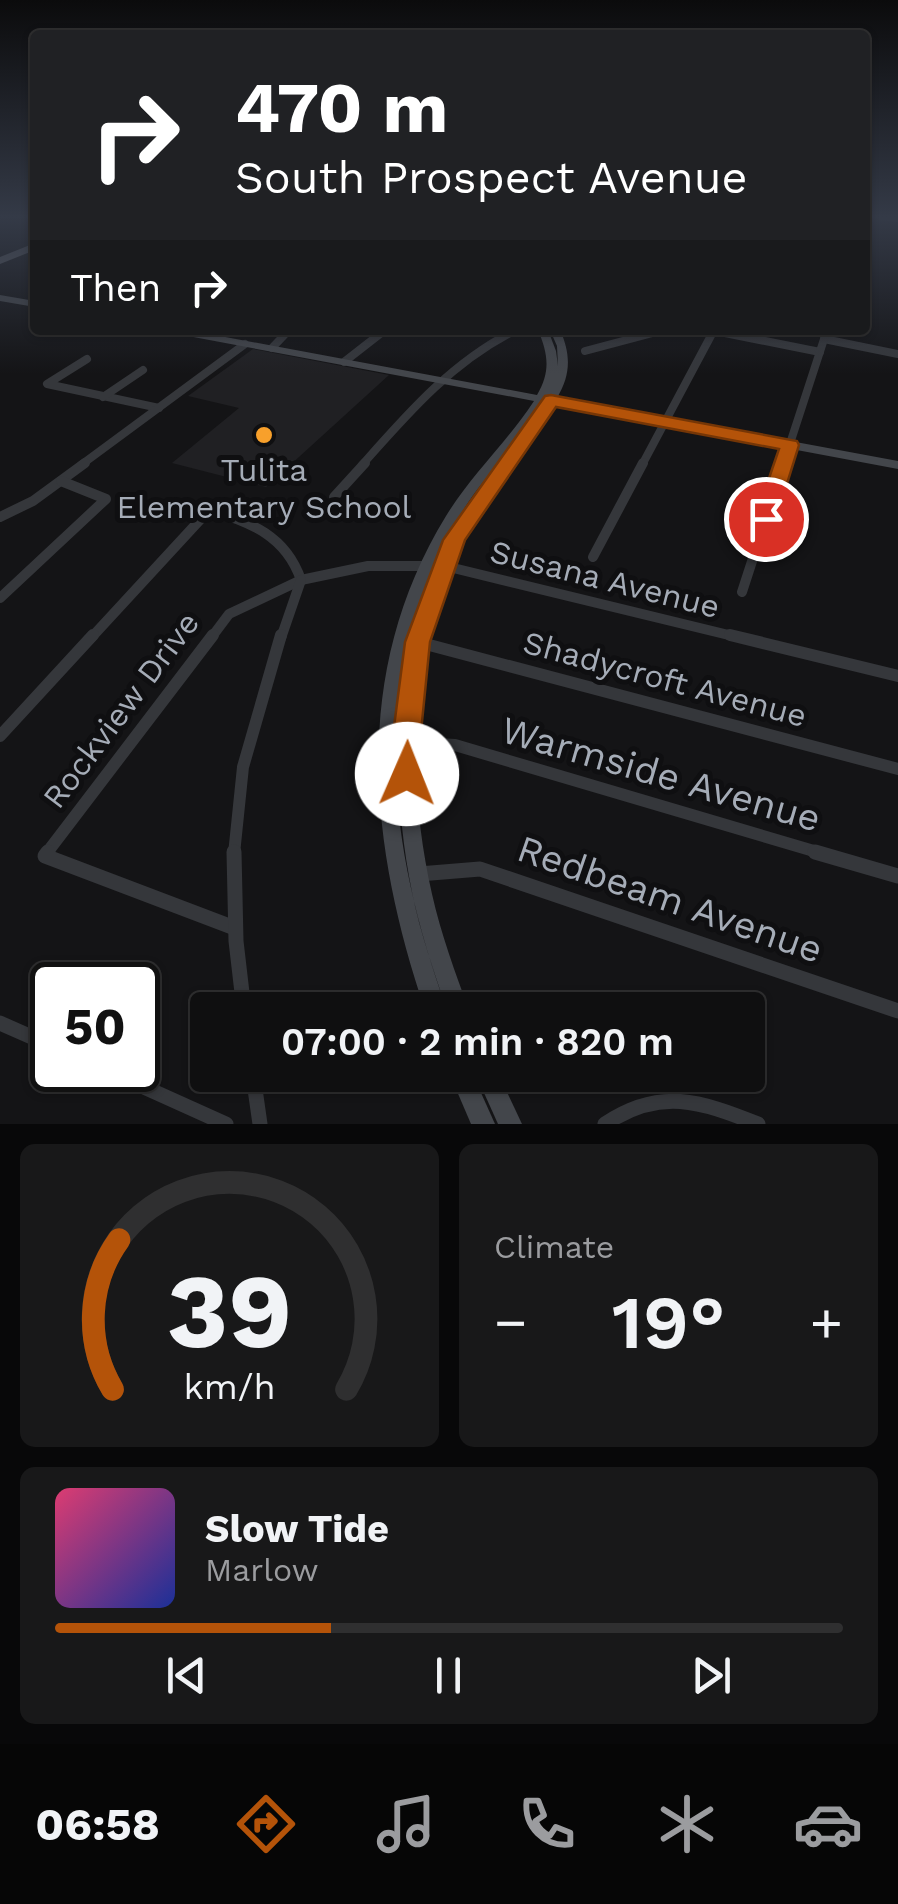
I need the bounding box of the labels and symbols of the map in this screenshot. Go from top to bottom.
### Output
marker: Tulita Elementary School [253,424,275,446]
place label: Tulita Elementary School [117,451,412,526]
pin [724,477,809,562]
street label: Susana Avenue [486,532,724,626]
street label: Rockview Drive [35,604,207,816]
street label: Shadycroft Avenue [519,623,811,735]
street label: Warmside Avenue [496,707,826,841]
position arrow [355,722,459,826]
street label: Redbeam Avenue [512,826,828,972]
speed limit sign: 50 [30,962,160,1092]

